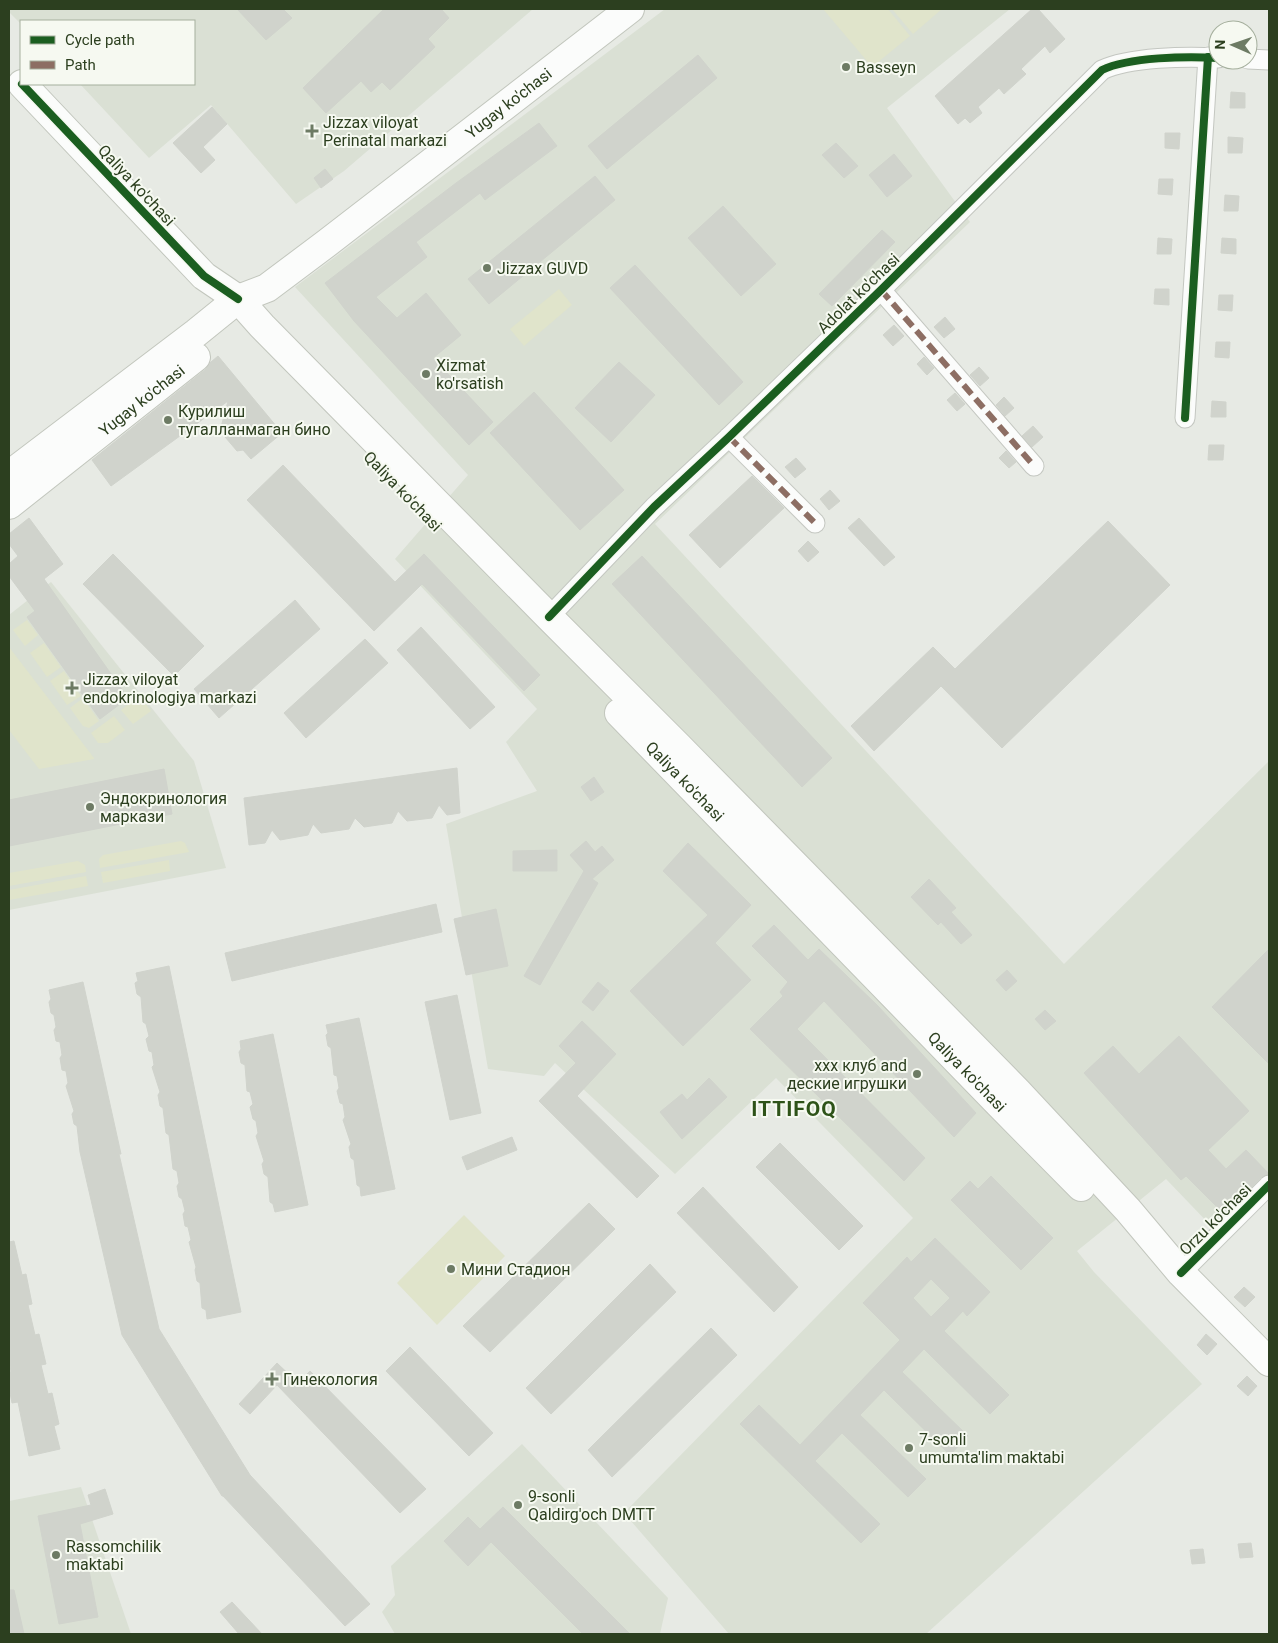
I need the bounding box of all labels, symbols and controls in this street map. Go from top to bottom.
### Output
legend [20,20,195,85]
north arrow [1208,20,1258,70]
text: Cycle path [65,31,135,49]
text: N [1212,39,1228,50]
text: Path [65,56,96,74]
place label: Basseyn [856,58,916,77]
marker: Basseyn [840,61,852,73]
street label: Yugay ko'chasi [462,64,556,143]
place label: Jizzax viloyat Perinatal markazi [323,113,447,150]
marker: Jizzax viloyat Perinatal markazi [305,124,319,138]
street label: Qaliya ko'chasi [94,141,179,230]
street label: Adolat ko'chasi [813,249,903,337]
place label: Jizzax GUVD [497,259,588,278]
marker: Jizzax GUVD [481,262,493,274]
place label: Xizmat ko'rsatish [436,356,504,393]
street label: Yugay ko'chasi [95,361,188,440]
marker: Xizmat ko'rsatish [420,368,432,380]
place label: Курилиш тугалланмаган бино [178,402,331,439]
marker: Курилиш тугалланмаган бино [162,414,174,426]
street label: Qaliya ko'chasi [360,447,446,535]
place label: Jizzax viloyat endokrinologiya markazi [83,670,257,707]
marker: Jizzax viloyat endokrinologiya markazi [65,681,79,695]
street label: Qaliya ko'chasi [642,737,728,825]
place label: Эндокринология маркази [100,789,227,826]
marker: Эндокринология маркази [84,801,96,813]
street label: Qaliya ko'chasi [924,1028,1010,1116]
place label: ххх клуб and деские игрушки [787,1056,907,1093]
marker: ххх клуб and деские игрушки [911,1068,923,1080]
district label: ITTIFOQ [751,1097,837,1121]
street label: Orzu ko'chasi [1176,1180,1255,1259]
place label: Мини Стадион [461,1260,571,1279]
marker: Мини Стадион [445,1263,457,1275]
place label: Гинекология [283,1370,378,1389]
marker: Гинекология [265,1372,279,1386]
place label: 7-sonli umumta'lim maktabi [919,1430,1064,1467]
marker: 7-sonli umumta'lim maktabi [903,1442,915,1454]
place label: 9-sonli Qaldirg'och DMTT [528,1487,655,1524]
marker: 9-sonli Qaldirg'och DMTT [512,1499,524,1511]
place label: Rassomchilik maktabi [66,1537,162,1574]
marker: Rassomchilik maktabi [50,1549,62,1561]

